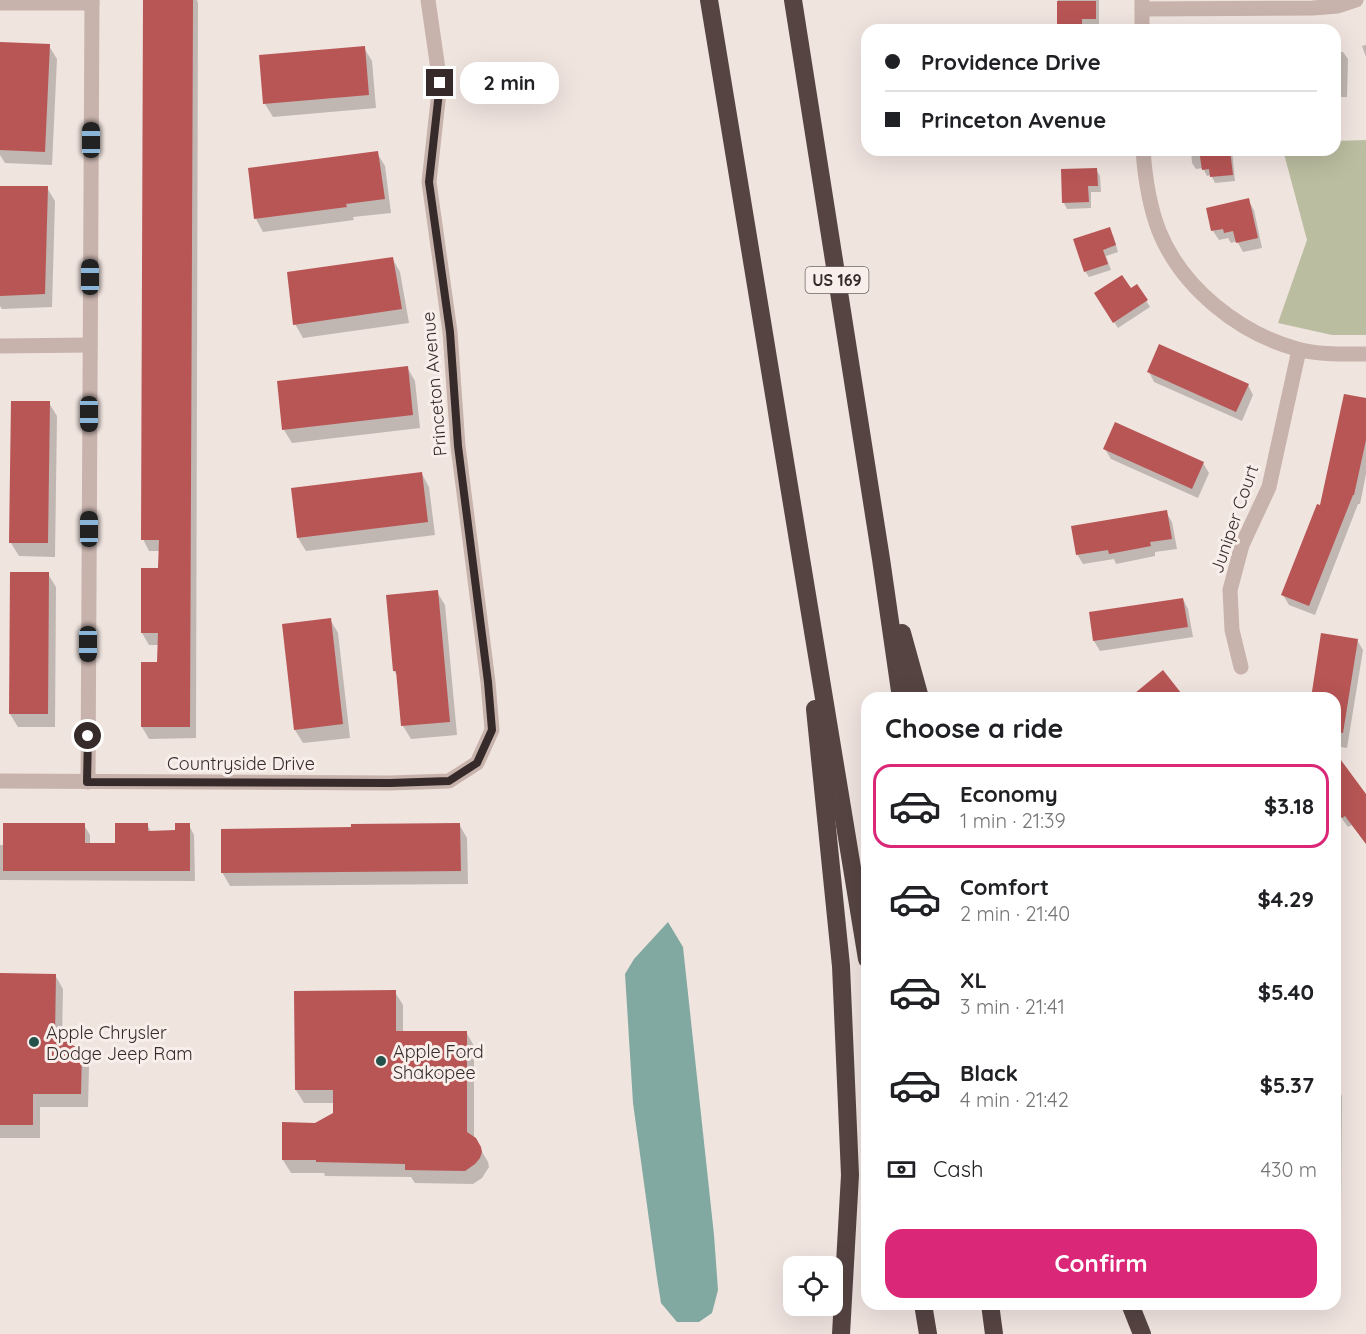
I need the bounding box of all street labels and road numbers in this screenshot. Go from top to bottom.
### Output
road number: US 169 [806,267,868,293]
street label: Princeton Avenue [416,311,452,457]
street label: Juniper Court [1205,462,1263,576]
street label: Countryside Drive [167,752,315,775]

